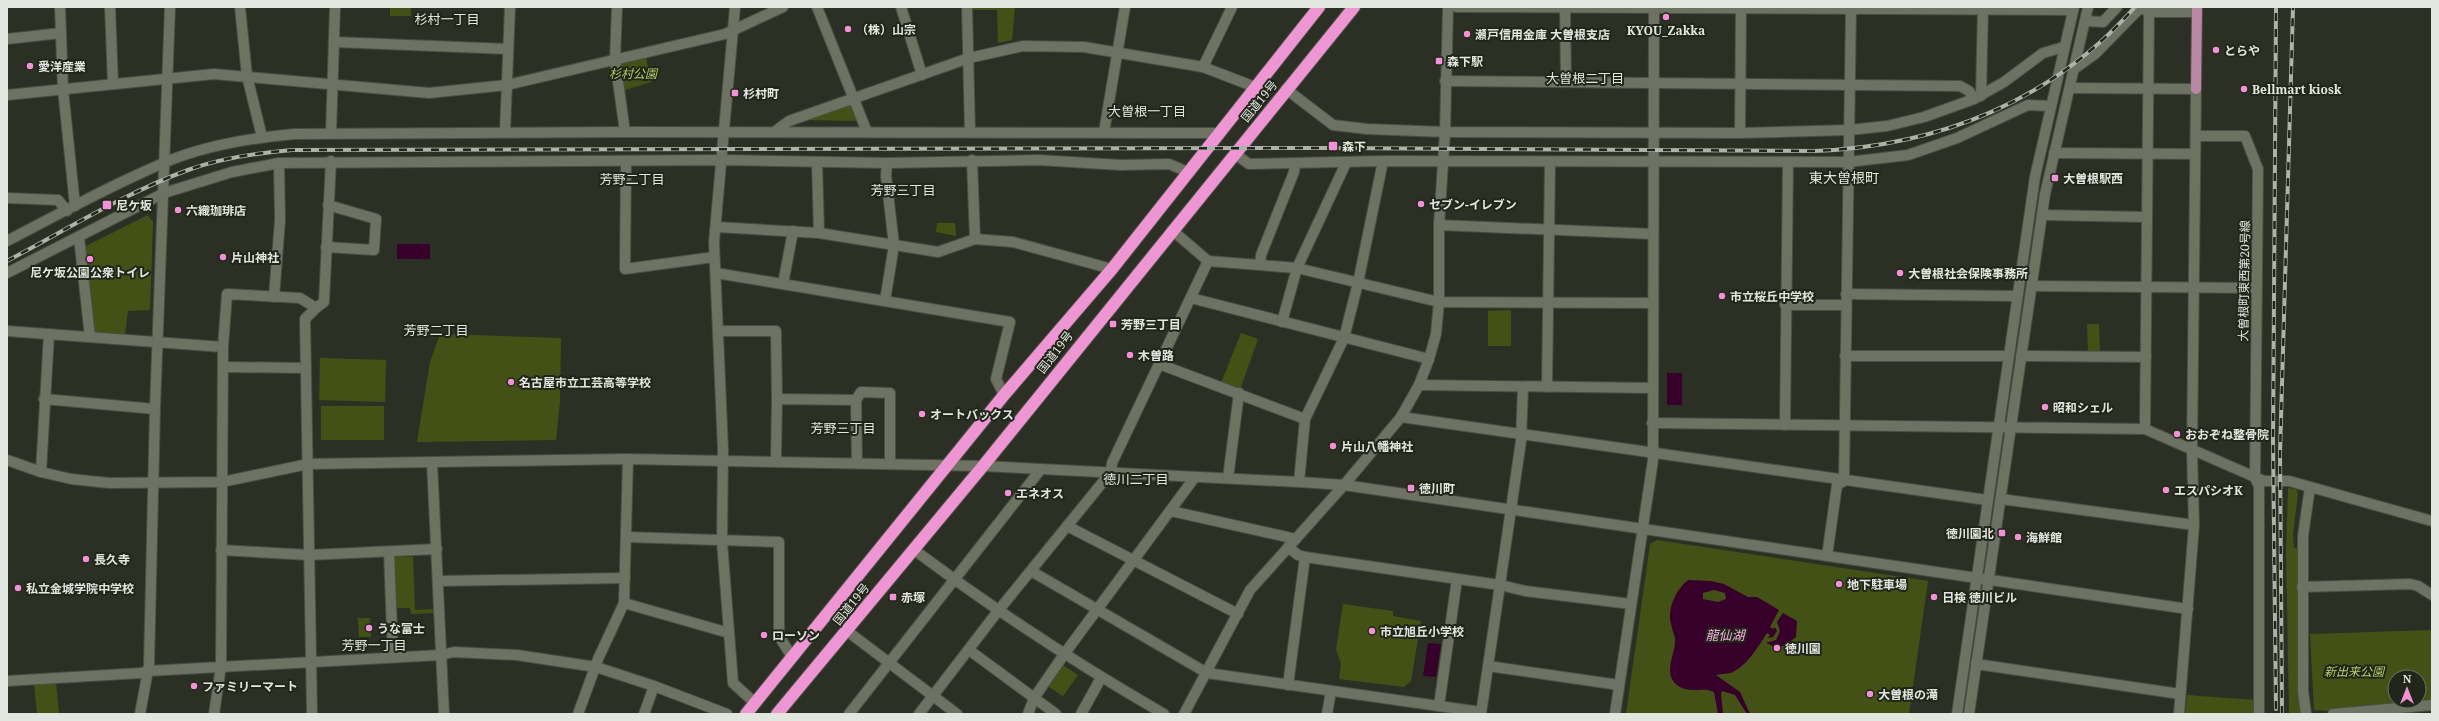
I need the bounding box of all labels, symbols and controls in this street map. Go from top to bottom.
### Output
district label: 杉村一丁目 [414,10,480,28]
marker: KYOU_Zakka [1661,12,1671,22]
place label: （株）山宗 [856,21,916,38]
place label: KYOU_Zakka [1627,22,1705,39]
marker: （株）山宗 [843,24,853,34]
place label: 瀬戸信用金庫 大曽根支店 [1475,26,1610,43]
marker: 瀬戸信用金庫 大曽根支店 [1462,29,1472,39]
place label: とらや [2224,42,2260,59]
marker: とらや [2211,45,2221,55]
place label: 森下駅 [1447,53,1483,70]
marker: 森下駅 [1434,56,1444,66]
place label: 愛洋産業 [38,58,86,75]
marker: 愛洋産業 [25,61,35,71]
park label: 杉村公園 [609,65,659,82]
district label: 大曽根二丁目 [1546,69,1624,87]
street label: 国道19号 [1237,76,1281,126]
place label: Bellmart kiosk [2252,81,2342,98]
marker: Bellmart kiosk [2239,84,2249,94]
place label: 杉村町 [743,85,779,102]
marker: 杉村町 [730,88,740,98]
district label: 大曽根一丁目 [1108,102,1186,120]
place label: 森下 [1342,138,1366,155]
marker: 森下 [1327,140,1339,152]
district label: 東大曽根町 [1809,168,1879,187]
district label: 芳野二丁目 [599,170,665,188]
place label: 大曽根駅西 [2063,170,2123,187]
marker: 大曽根駅西 [2050,173,2060,183]
district label: 芳野三丁目 [870,181,936,199]
place label: セブン-イレブン [1429,196,1517,213]
place label: 尼ケ坂 [116,197,152,214]
marker: 尼ケ坂 [101,199,113,211]
marker: セブン-イレブン [1416,199,1426,209]
place label: 六織珈琲店 [186,202,246,219]
marker: 六織珈琲店 [173,205,183,215]
street label: 大曽根町東西第20号線 [2234,220,2254,342]
place label: 片山神社 [231,249,279,266]
marker: 片山神社 [218,252,228,262]
marker: 尼ケ坂公園公衆トイレ [85,254,95,264]
place label: 尼ケ坂公園公衆トイレ [30,264,150,281]
place label: 大曽根社会保険事務所 [1908,265,2028,282]
marker: 大曽根社会保険事務所 [1895,268,1905,278]
place label: 市立桜丘中学校 [1730,288,1814,305]
marker: 市立桜丘中学校 [1717,291,1727,301]
place label: 芳野三丁目 [1121,316,1181,333]
marker: 芳野三丁目 [1108,319,1118,329]
district label: 芳野二丁目 [403,321,469,339]
street label: 国道19号 [1033,327,1077,377]
place label: 木曽路 [1138,347,1174,364]
marker: 木曽路 [1125,350,1135,360]
place label: 名古屋市立工芸高等学校 [519,374,651,391]
marker: 名古屋市立工芸高等学校 [506,377,516,387]
place label: 昭和シェル [2053,399,2113,416]
marker: 昭和シェル [2040,402,2050,412]
place label: オートバックス [930,406,1014,423]
marker: オートバックス [917,409,927,419]
district label: 芳野三丁目 [810,419,876,437]
place label: おおぞね整骨院 [2185,426,2269,443]
marker: おおぞね整骨院 [2172,429,2182,439]
place label: 片山八幡神社 [1341,438,1413,455]
marker: 片山八幡神社 [1328,441,1338,451]
district label: 徳川二丁目 [1103,470,1169,488]
place label: 徳川町 [1419,480,1455,497]
place label: エスパシオK [2174,482,2243,499]
marker: 徳川町 [1406,483,1416,493]
place label: エネオス [1016,485,1064,502]
marker: エスパシオK [2161,485,2171,495]
marker: エネオス [1003,488,1013,498]
place label: 徳川園北 [1946,525,1994,542]
marker: 徳川園北 [1997,528,2007,538]
place label: 海鮮館 [2026,529,2062,546]
marker: 海鮮館 [2013,532,2023,542]
place label: 長久寺 [94,551,130,568]
marker: 長久寺 [81,554,91,564]
place label: 地下駐車場 [1847,576,1907,593]
street label: 国道19号 [829,579,873,629]
marker: 地下駐車場 [1834,579,1844,589]
place label: 私立金城学院中学校 [26,580,134,597]
marker: 私立金城学院中学校 [13,583,23,593]
place label: 赤塚 [901,589,925,606]
place label: 日検 徳川ビル [1942,589,2017,606]
marker: 赤塚 [888,592,898,602]
marker: 日検 徳川ビル [1929,592,1939,602]
place label: うな富士 [377,620,425,637]
marker: うな富士 [364,623,374,633]
place label: 市立旭丘小学校 [1380,623,1464,640]
marker: 市立旭丘小学校 [1367,626,1377,636]
water label: 龍仙湖 [1705,626,1746,644]
place label: ローソン [772,627,820,644]
marker: ローソン [759,630,769,640]
district label: 芳野一丁目 [341,636,407,654]
place label: 徳川園 [1785,640,1821,657]
marker: 徳川園 [1772,643,1782,653]
park label: 新出来公園 [2324,663,2386,680]
north arrow [2387,669,2427,709]
text: N [2403,671,2412,686]
place label: ファミリーマート [202,678,298,695]
marker: ファミリーマート [189,681,199,691]
place label: 大曽根の滝 [1878,686,1938,703]
marker: 大曽根の滝 [1865,689,1875,699]

